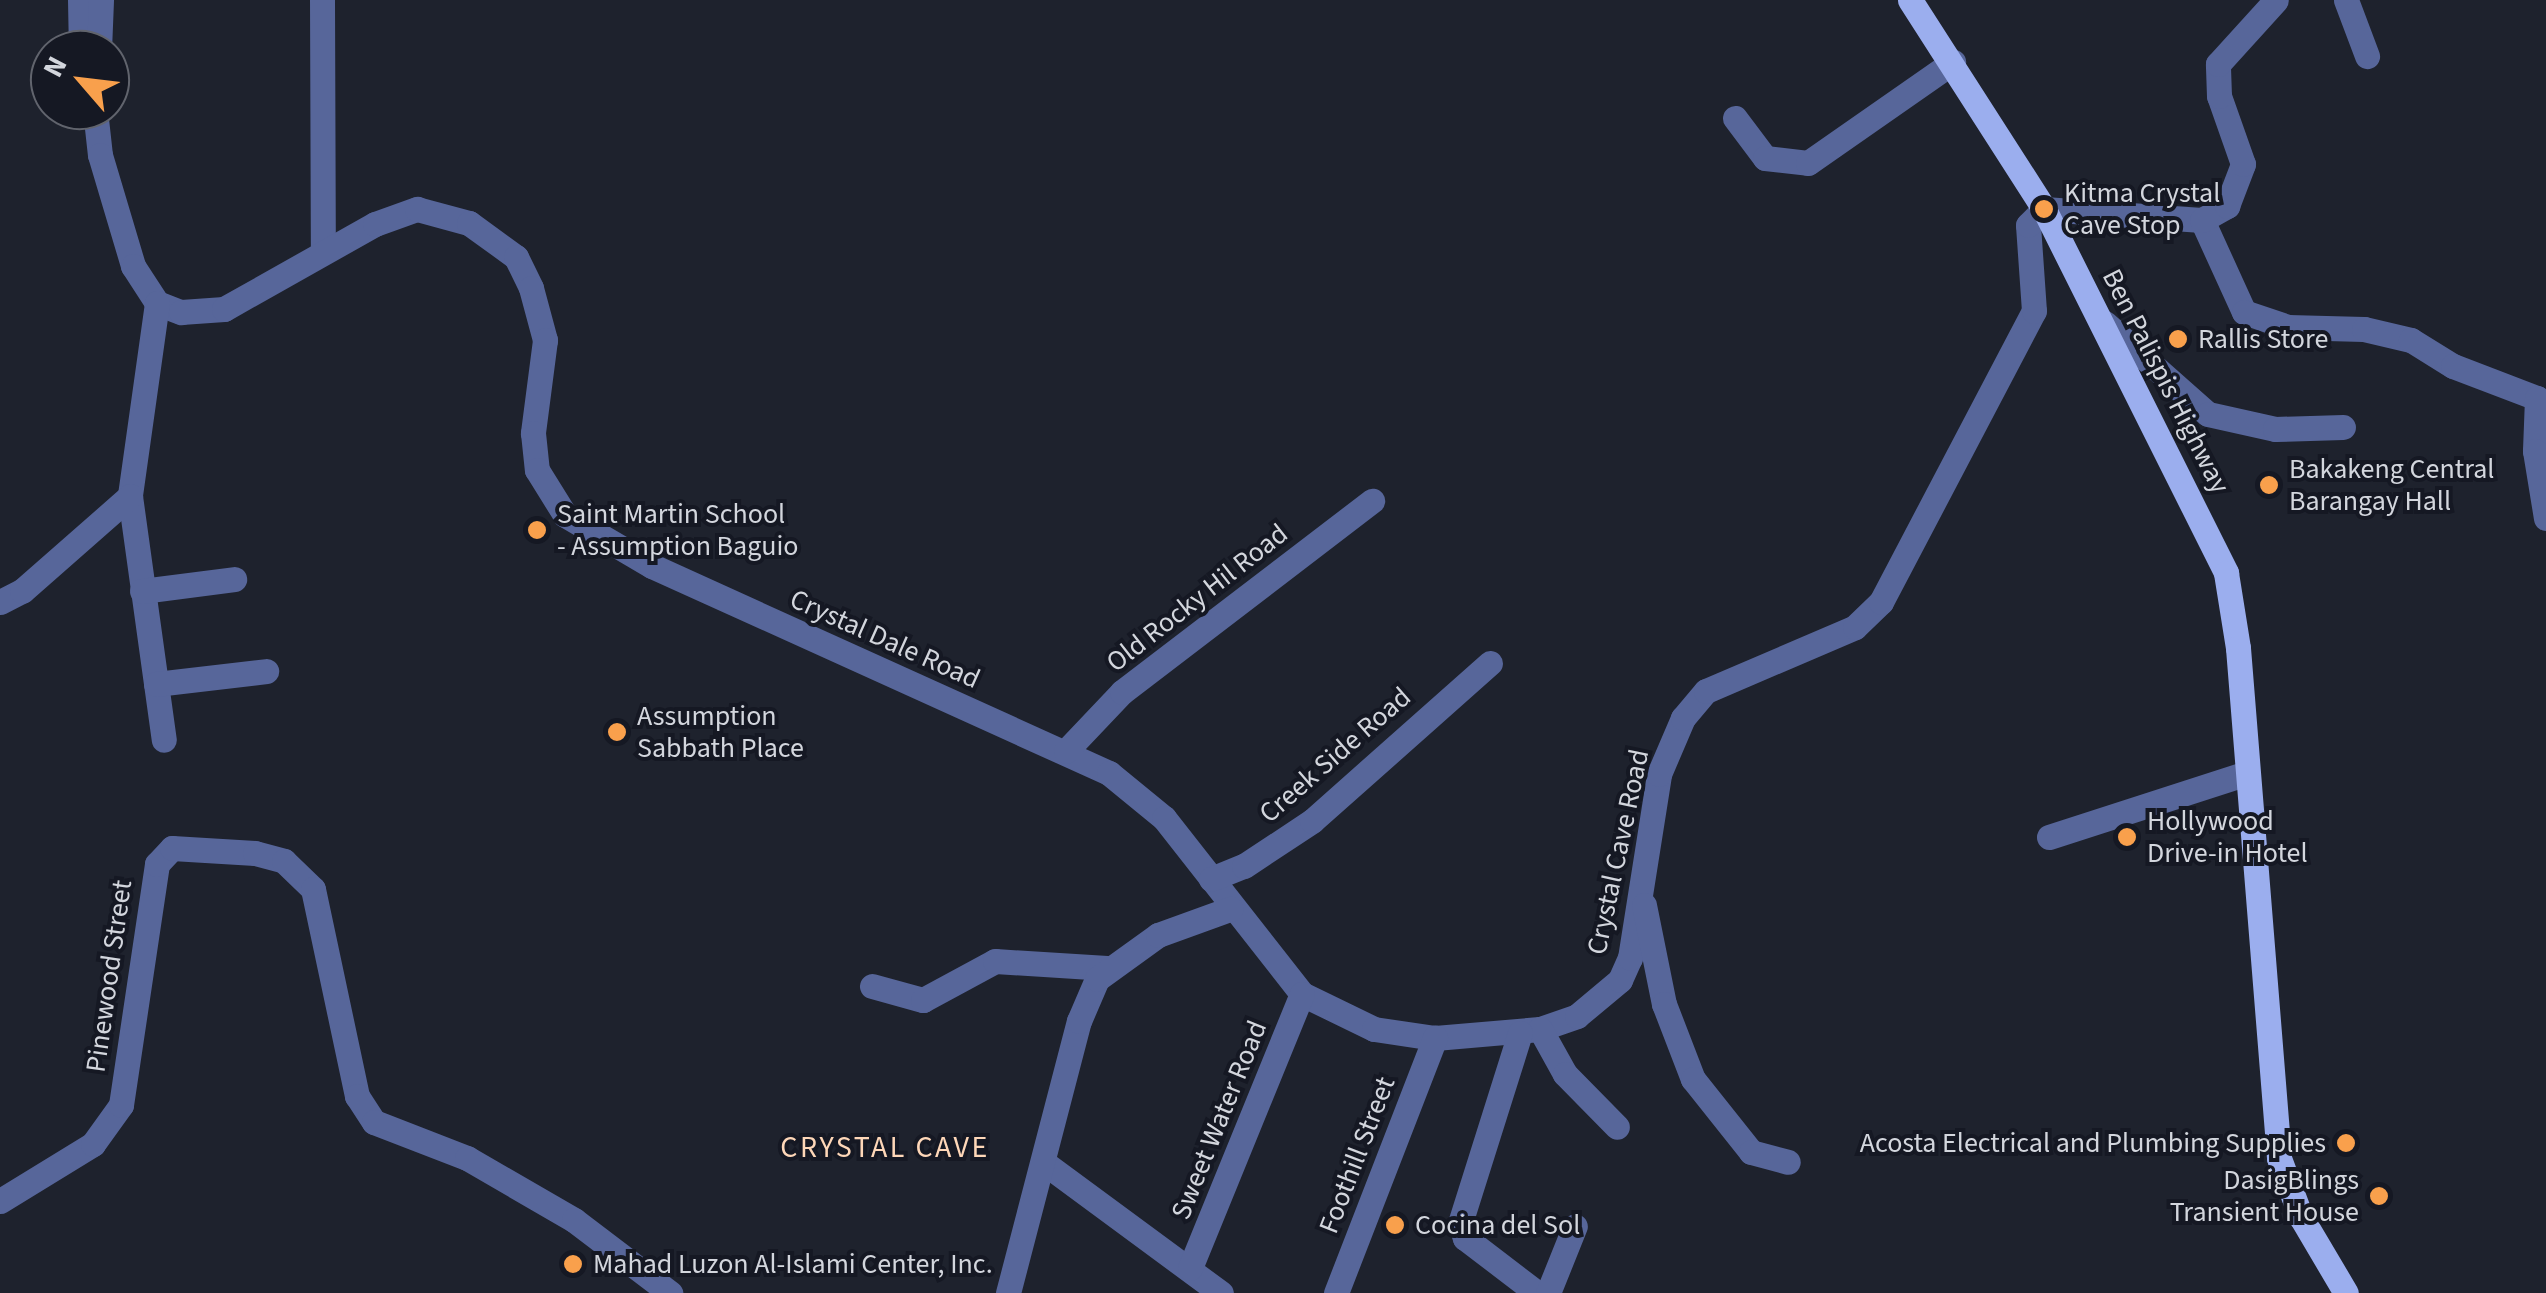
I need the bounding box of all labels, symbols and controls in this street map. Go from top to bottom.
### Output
north arrow [30,30,130,130]
text: N [33,49,77,84]
place label: Kitma Crystal Cave Stop [2064,176,2220,242]
marker: Kitma Crystal Cave Stop [2033,198,2055,220]
street label: Ben Palispis Highway [2095,263,2237,499]
place label: Rallis Store [2198,322,2328,356]
marker: Rallis Store [2167,328,2189,350]
place label: Bakakeng Central Barangay Hall [2289,452,2494,518]
marker: Bakakeng Central Barangay Hall [2258,474,2280,496]
place label: Saint Martin School - Assumption Baguio [557,497,799,563]
street label: Old Rocky Hil Road [1100,517,1294,679]
marker: Saint Martin School - Assumption Baguio [526,519,548,541]
street label: Crystal Dale Road [785,582,985,696]
street label: Creek Side Road [1252,680,1418,830]
place label: Assumption Sabbath Place [637,699,804,765]
marker: Assumption Sabbath Place [606,721,628,743]
street label: Crystal Cave Road [1580,746,1656,958]
place label: Hollywood Drive-in Hotel [2147,804,2308,870]
marker: Hollywood Drive-in Hotel [2116,826,2138,848]
street label: Pinewood Street [79,878,139,1074]
street label: Sweet Water Road [1164,1016,1274,1224]
street label: Foothill Street [1312,1072,1402,1238]
place label: Acosta Electrical and Plumbing Supplies [1860,1126,2326,1160]
district label: CRYSTAL CAVE [780,1130,990,1166]
marker: Acosta Electrical and Plumbing Supplies [2335,1132,2357,1154]
place label: DasigBlings Transient House [2170,1163,2359,1229]
marker: DasigBlings Transient House [2368,1185,2390,1207]
place label: Cocina del Sol [1415,1208,1580,1242]
marker: Cocina del Sol [1384,1214,1406,1236]
place label: Mahad Luzon Al-Islami Center, Inc. [593,1247,993,1281]
marker: Mahad Luzon Al-Islami Center, Inc. [562,1253,584,1275]

